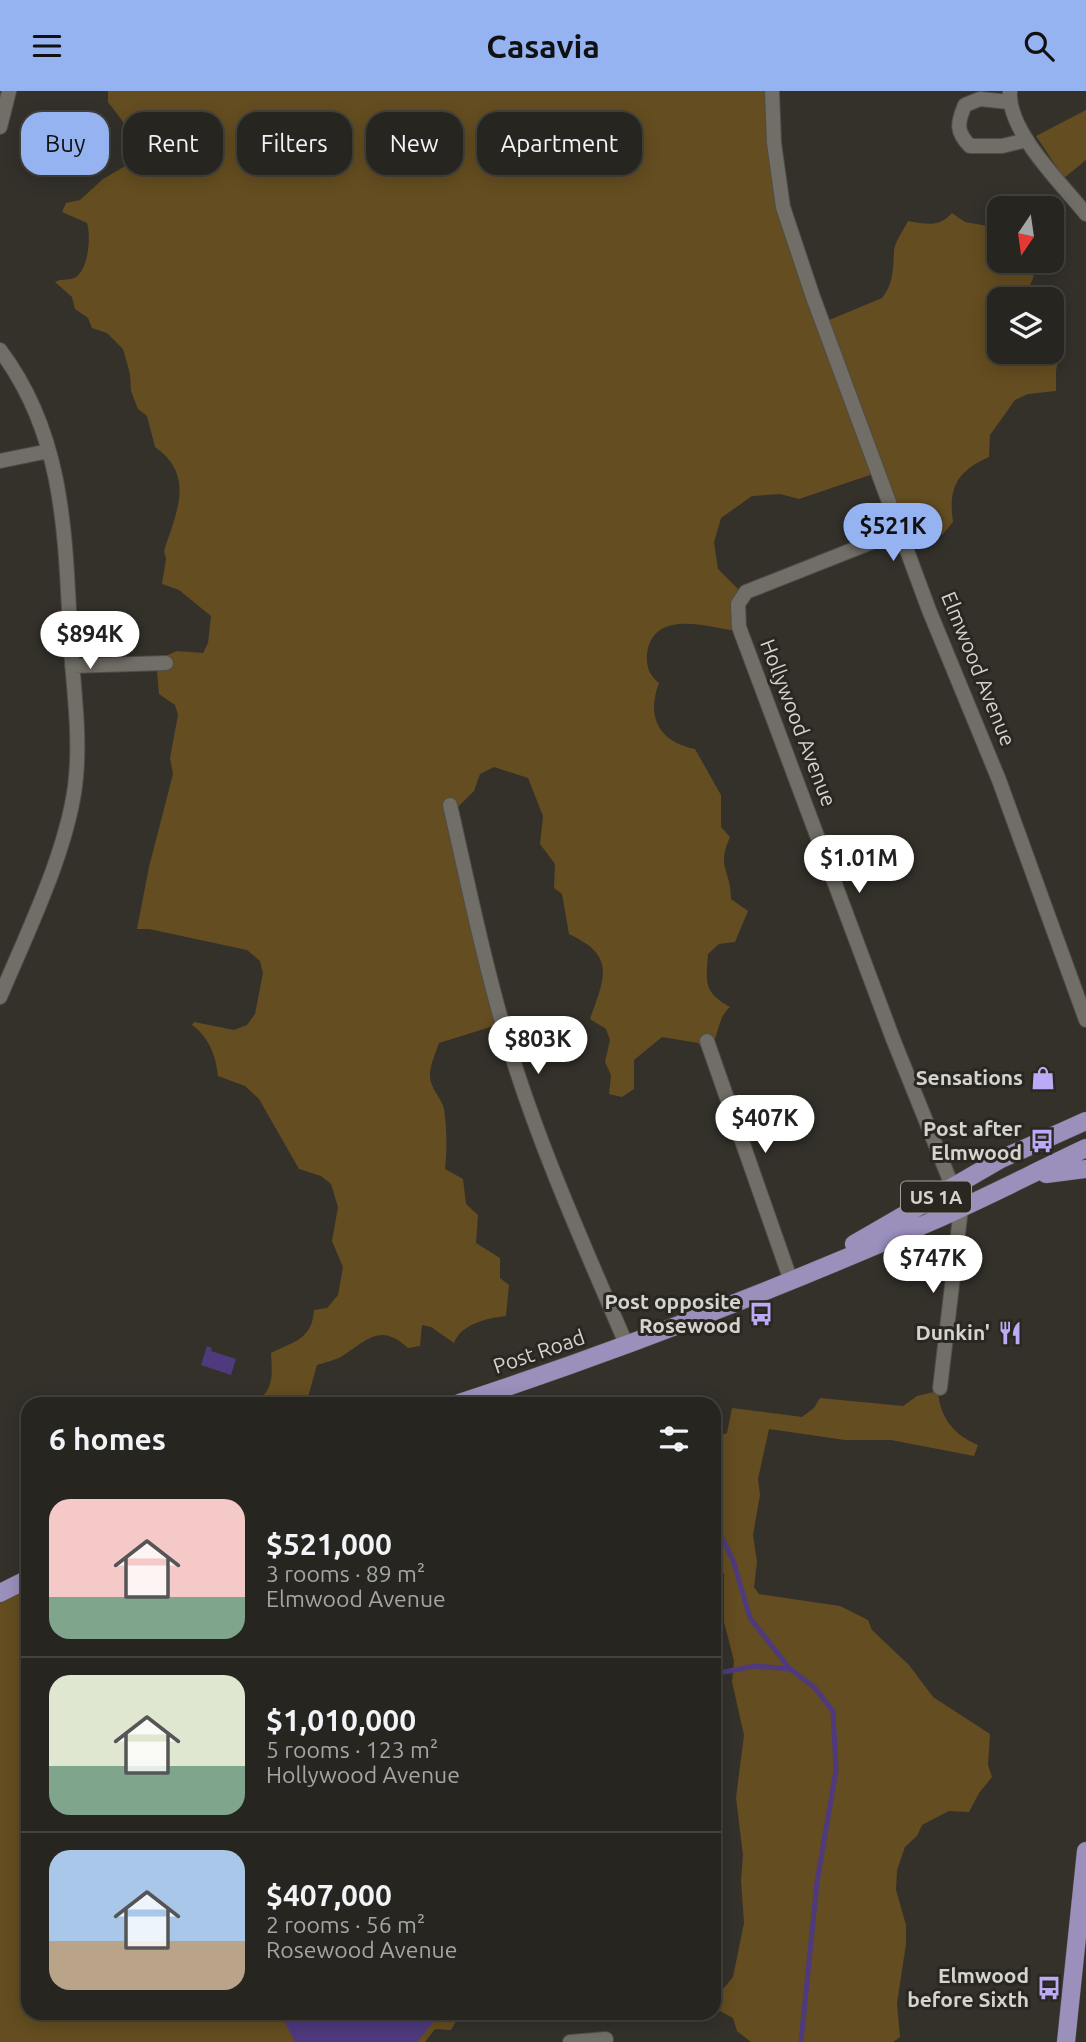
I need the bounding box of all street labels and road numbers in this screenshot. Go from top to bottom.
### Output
street label: Elmwood Avenue [937,588,1021,749]
street label: Hollywood Avenue [756,636,842,810]
road number: US 1A [901,1181,971,1213]
street label: Post Road [490,1324,588,1378]

